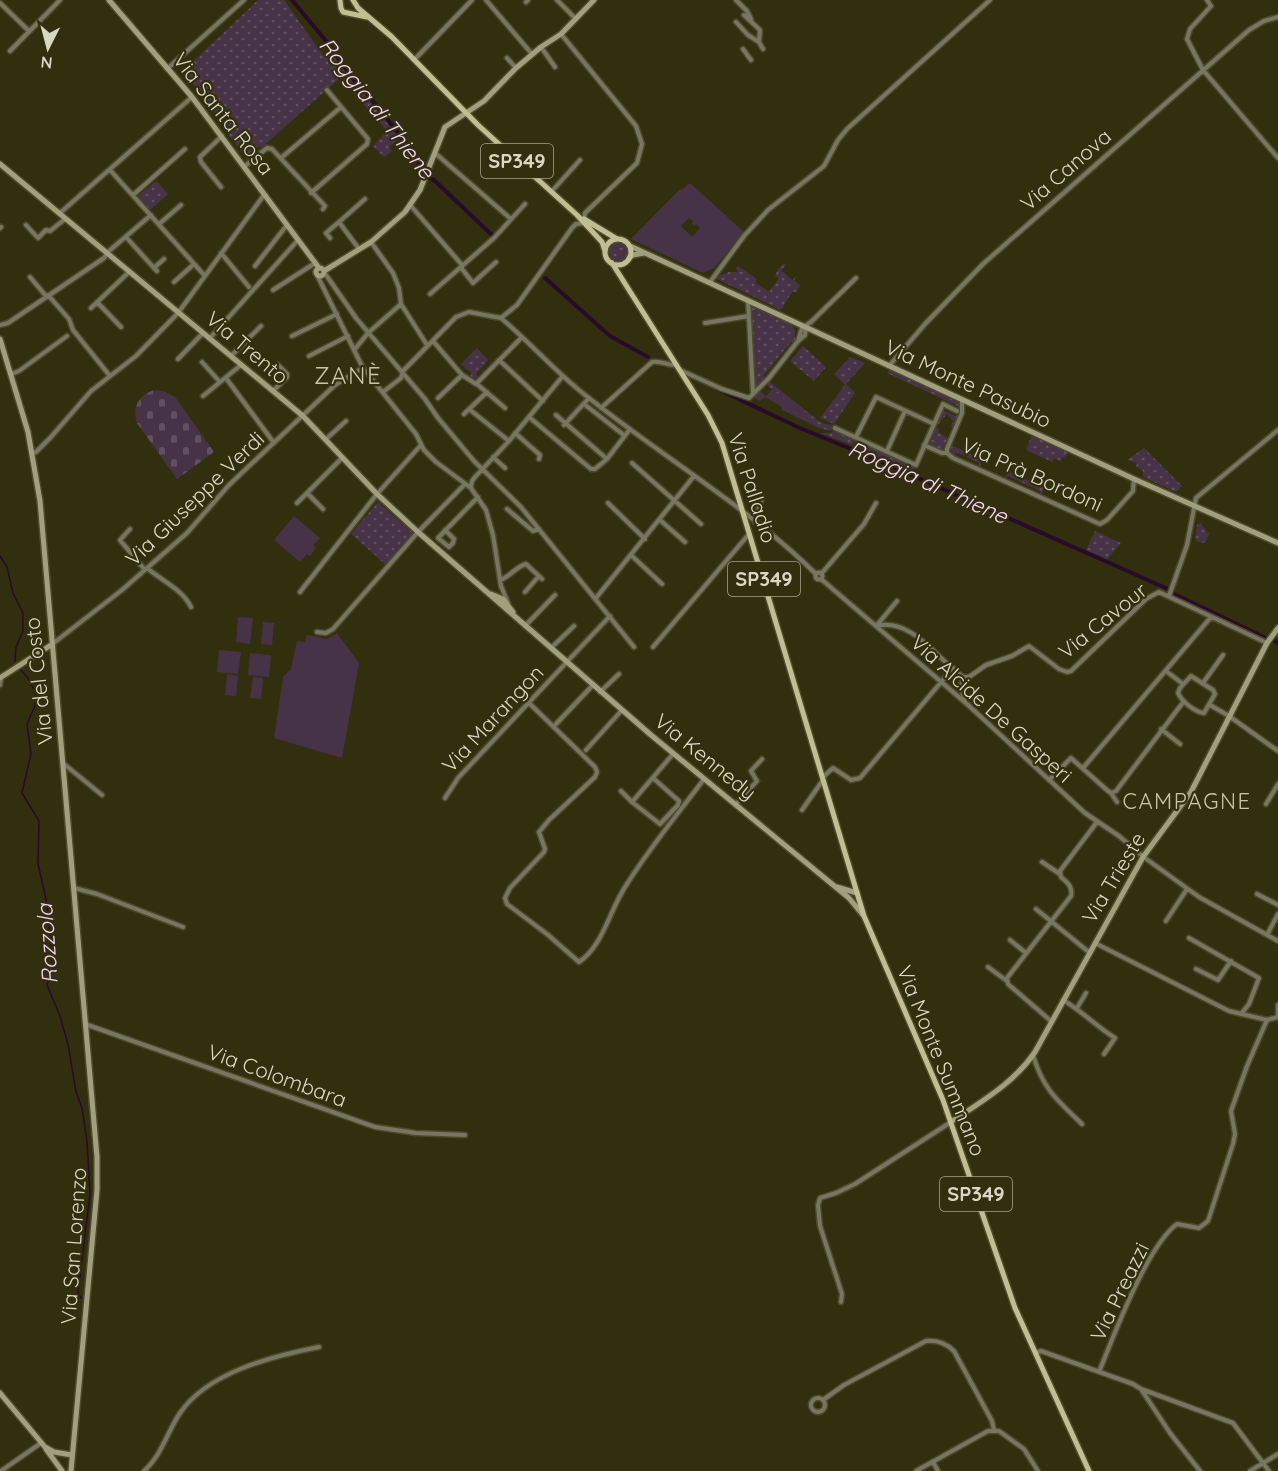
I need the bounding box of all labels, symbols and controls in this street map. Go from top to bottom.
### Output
north arrow [18,18,78,78]
water label: Roggia di Thiene [313,32,442,185]
street label: Via Santa Rosa [168,47,280,180]
text: N [40,52,53,73]
street label: Via Canova [1015,123,1116,216]
road number: SP349 [481,144,553,178]
street label: Via Trento [201,305,294,389]
street label: Via Monte Pasubio [881,333,1056,433]
district label: ZANÈ [314,360,382,390]
street label: Via Giuseppe Verdi [119,425,269,571]
street label: Via Palladio [723,429,783,546]
street label: Via Prà Bordoni [958,431,1107,517]
water label: Roggia di Thiene [844,434,1013,530]
road number: SP349 [728,562,800,596]
street label: Via Cavour [1053,577,1152,664]
street label: Via del Costo [18,616,58,746]
street label: Via Alcide De Gasperi [906,629,1078,788]
street label: Via Marangon [436,659,549,777]
street label: Via Kennedy [650,707,762,805]
district label: CAMPAGNE [1123,787,1251,815]
street label: Via Trieste [1076,827,1150,928]
water label: Rozzola [30,901,64,985]
street label: Via Monte Summano [892,961,992,1160]
street label: Via Colombara [204,1038,350,1112]
street label: Via San Lorenzo [55,1167,91,1325]
road number: SP349 [940,1177,1012,1211]
street label: Via Preazzi [1084,1238,1154,1345]

